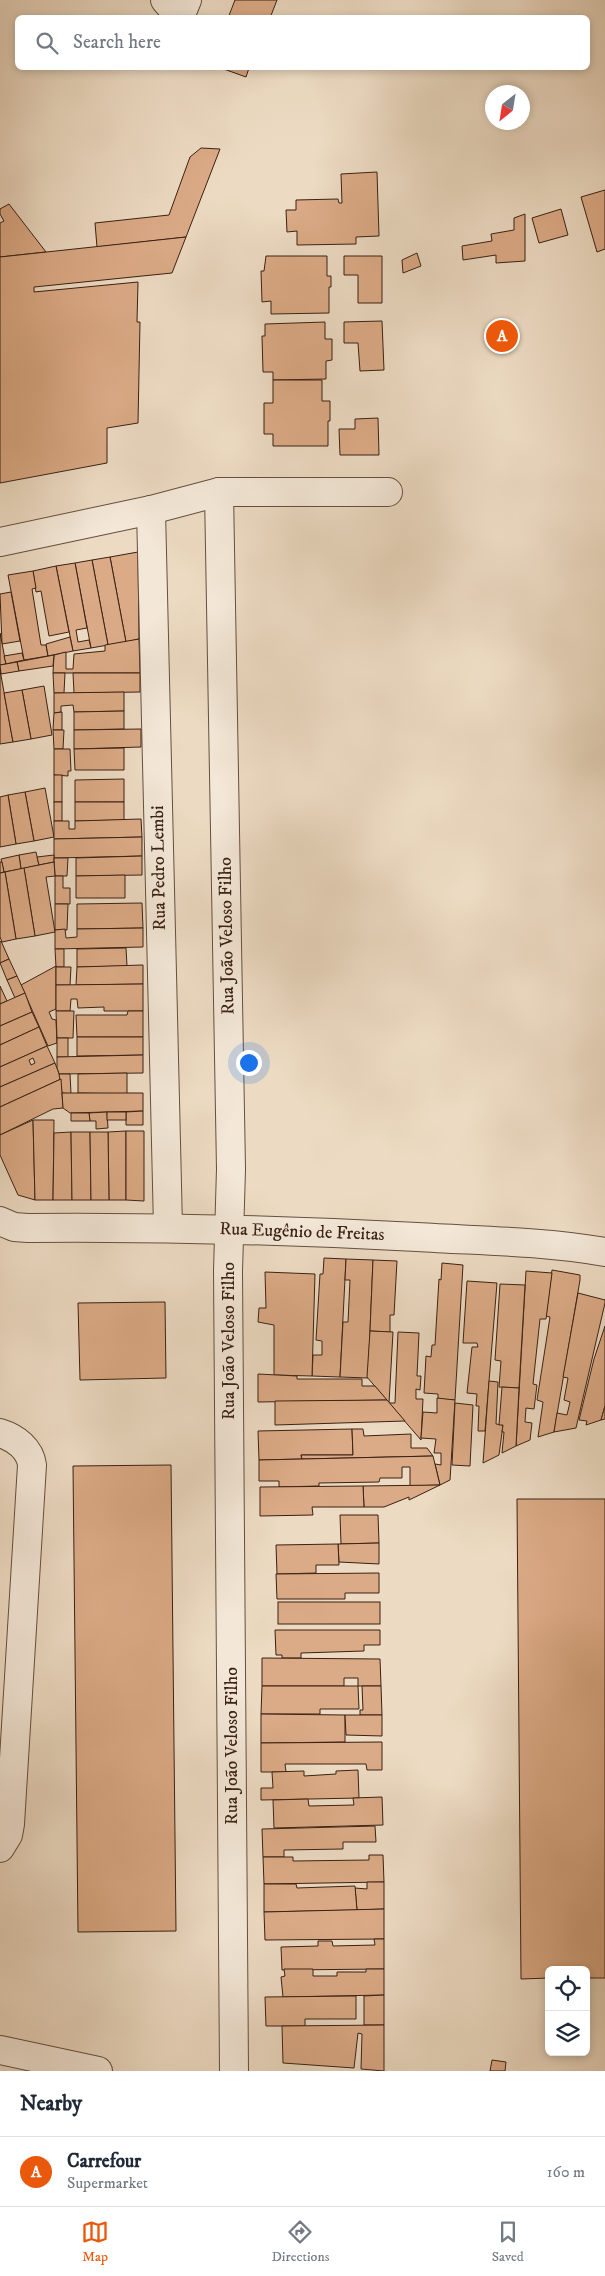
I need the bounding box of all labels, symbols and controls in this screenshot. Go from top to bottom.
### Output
search box [15,15,590,70]
icon: search [33,29,61,57]
text: Search here [73,31,161,54]
north arrow [485,85,530,130]
pin: A [486,317,518,355]
street label: Rua Pedro Lembi [147,805,171,931]
street label: Rua João Veloso Filho [215,857,239,1015]
your location [236,1050,262,1076]
street label: Rua Eugênio de Freitas [219,1218,385,1246]
street label: Rua João Veloso Filho [218,1262,240,1420]
street label: Rua João Veloso Filho [221,1667,243,1825]
map controls [545,1966,590,2056]
button: locate [545,1966,590,2011]
button: layers [545,2011,590,2056]
text: Nearby [20,2091,82,2117]
text: Carrefour [67,2150,141,2173]
text: A [31,2162,41,2182]
text: 160 m [547,2162,585,2182]
text: Supermarket [67,2173,148,2193]
tab: Map [81,2218,109,2266]
tab: Directions [271,2218,329,2266]
tab: Saved [492,2218,524,2266]

